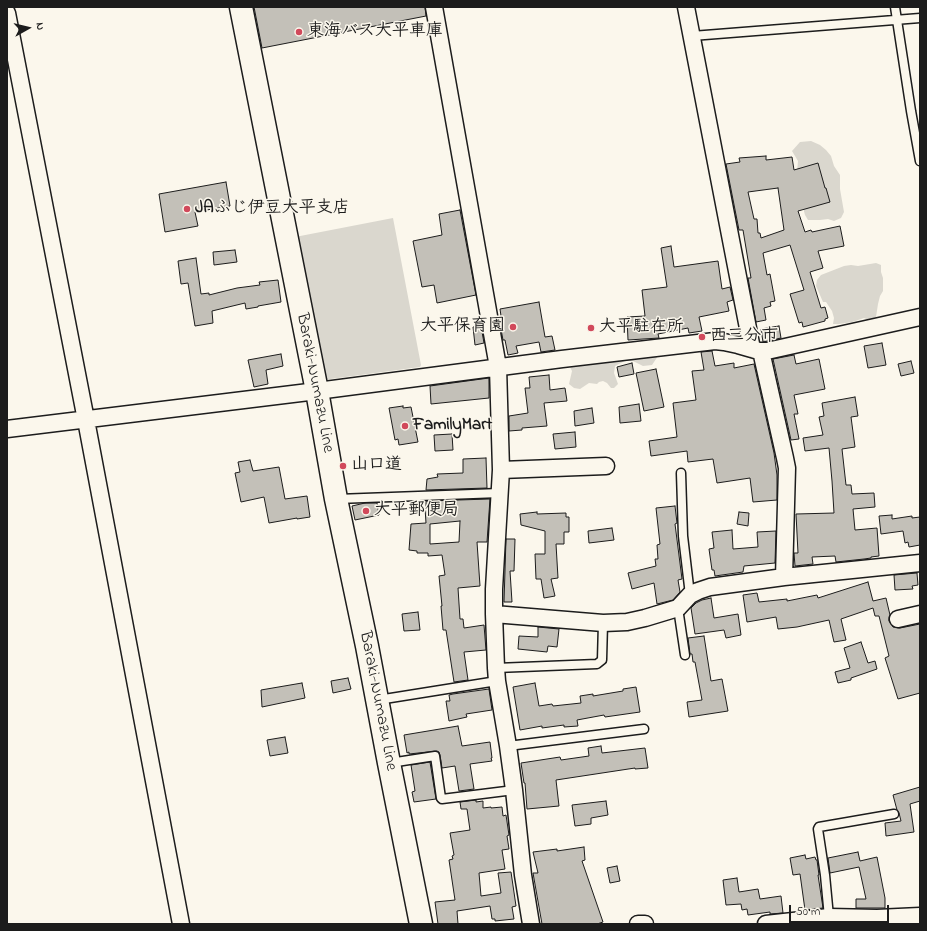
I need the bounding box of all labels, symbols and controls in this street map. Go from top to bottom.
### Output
north arrow [8,8,48,48]
text: N [31,22,48,31]
place label: 東海バス大平車庫 [307,22,443,42]
marker: 東海バス大平車庫 [294,27,304,37]
place label: JAふじ伊豆大平支店 [195,199,350,219]
marker: JAふじ伊豆大平支店 [182,204,192,214]
street label: Baraki-Numazu Line [290,311,338,455]
place label: 大平保育園 [420,317,505,337]
place label: 大平駐在所 [599,318,684,338]
marker: 大平保育園 [508,322,518,332]
marker: 大平駐在所 [586,323,596,333]
place label: 西三分市 [710,327,778,347]
marker: 西三分市 [697,332,707,342]
place label: FamilyMart [413,416,492,436]
marker: FamilyMart [400,421,410,431]
place label: 山口道 [351,456,402,476]
marker: 山口道 [338,461,348,471]
place label: 大平郵便局 [374,501,459,521]
marker: 大平郵便局 [361,506,371,516]
street label: Baraki-Numazu Line [353,629,401,773]
scale bar [791,897,891,923]
text: 50 m [796,903,820,921]

